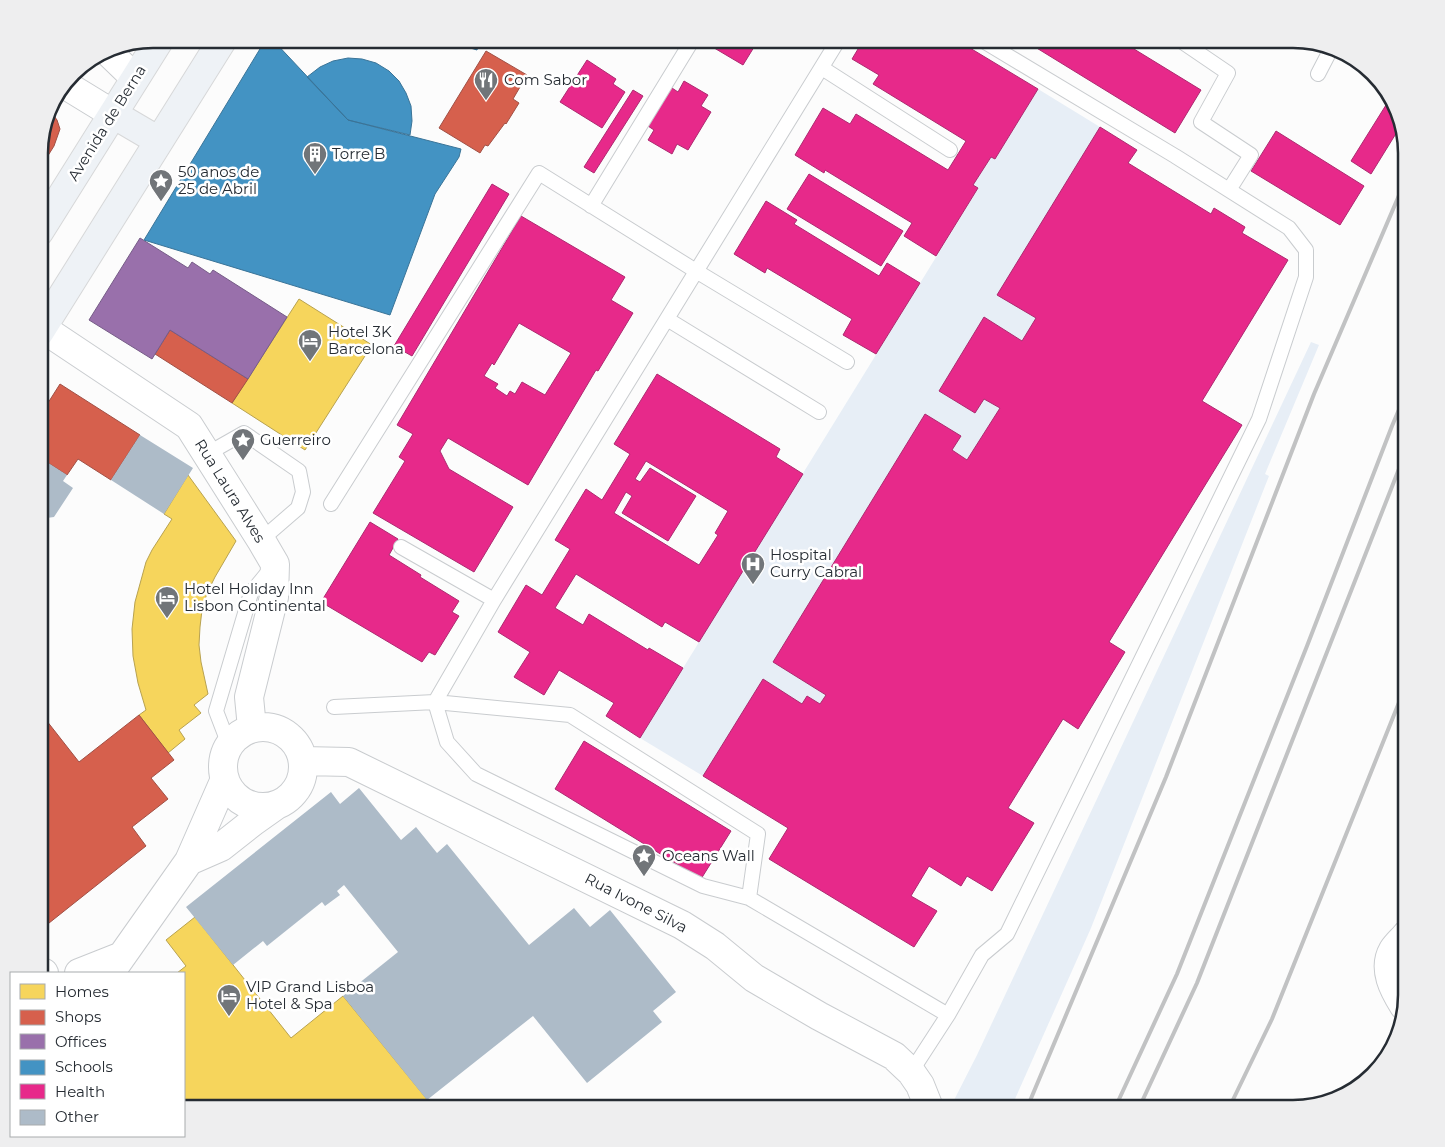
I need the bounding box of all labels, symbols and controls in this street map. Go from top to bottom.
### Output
street label: Avenida de Berna [63,61,150,184]
restaurant icon: Com Sabor [473,67,499,101]
place label: Com Sabor [504,70,587,89]
building icon: Torre B [302,141,328,175]
place label: Torre B [332,144,385,163]
place label: 50 anos de 25 de Abril [178,162,259,198]
place icon: 50 anos de 25 de Abril [148,168,174,202]
place label: Hotel 3K Barcelona [328,322,404,358]
hotel icon: Hotel 3K Barcelona [297,328,323,362]
place icon: Guerreiro [230,427,256,461]
place label: Guerreiro [260,430,331,449]
street label: Rua Laura Alves [191,435,270,546]
place label: Hospital Curry Cabral [770,545,862,581]
hospital icon: Hospital Curry Cabral [740,551,766,585]
place label: Hotel Holiday Inn Lisbon Continental [184,579,326,615]
hotel icon: Hotel Holiday Inn Lisbon Continental [154,585,180,619]
place icon: Oceans Wall [631,843,657,877]
place label: Oceans Wall [662,846,755,865]
street label: Rua Ivone Silva [582,869,691,937]
legend [10,972,185,1137]
place label: VIP Grand Lisboa Hotel & Spa [246,977,374,1013]
text: Homes [55,982,109,1001]
hotel icon: VIP Grand Lisboa Hotel & Spa [216,983,242,1017]
text: Shops [55,1007,101,1026]
text: Offices [55,1032,107,1051]
text: Schools [55,1057,113,1076]
text: Health [55,1082,105,1101]
text: Other [55,1107,99,1126]

